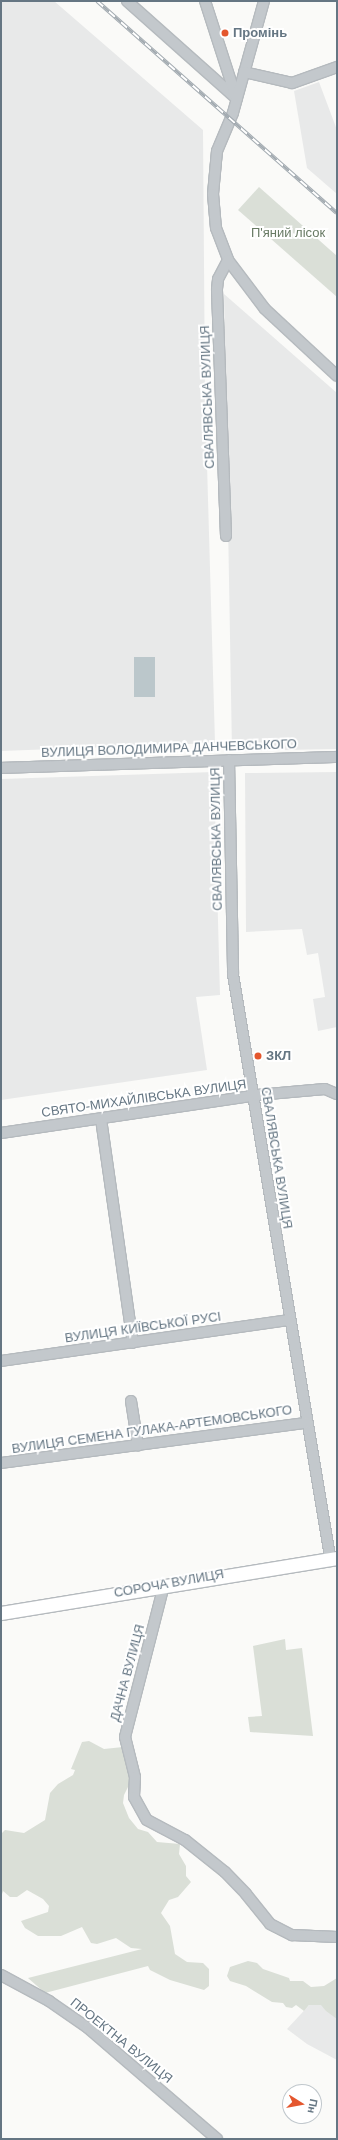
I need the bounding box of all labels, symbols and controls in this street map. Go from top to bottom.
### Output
place label: Промінь [233,25,287,41]
marker: Промінь [220,28,230,38]
park label: П'яний лісок [251,225,325,241]
street label: СВАЛЯВСЬКА ВУЛИЦЯ [198,325,218,469]
street label: ВУЛИЦЯ ВОЛОДИМИРА ДАНЧЕВСЬКОГО [41,737,297,761]
street label: СВАЛЯВСЬКА ВУЛИЦЯ [208,767,226,911]
place label: ЗКЛ [266,1048,291,1064]
marker: ЗКЛ [253,1051,263,1061]
street label: СВЯТО-МИХАЙЛІВСЬКА ВУЛИЦЯ [41,1077,247,1121]
street label: СВАЛЯВСЬКА ВУЛИЦЯ [257,1086,295,1230]
street label: ВУЛИЦЯ КИЇВСЬКОЇ РУСІ [64,1309,222,1347]
street label: ВУЛИЦЯ СЕМЕНА ГУЛАКА-АРТЕМОВСЬКОГО [11,1403,293,1457]
street label: СОРОЧА ВУЛИЦЯ [113,1567,225,1601]
street label: ДАЧНА ВУЛИЦЯ [108,1623,148,1723]
street label: ПРОЕКТНА ВУЛИЦЯ [67,1995,175,2087]
north arrow [282,2084,322,2124]
text: Пн [306,2098,320,2114]

